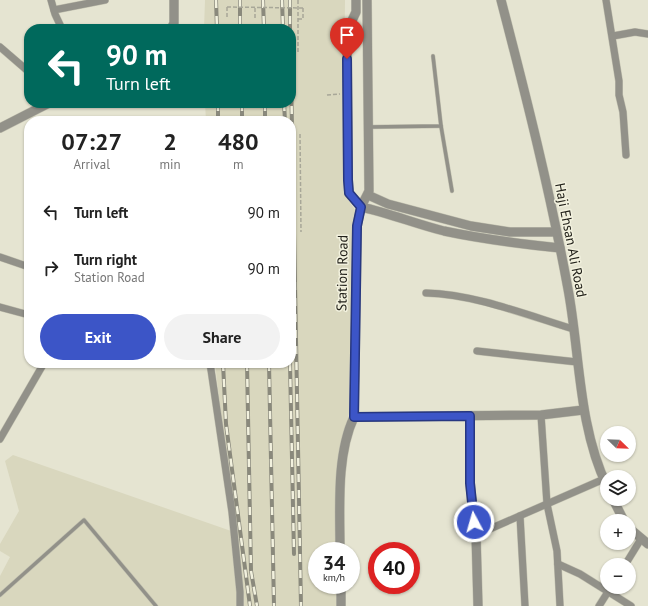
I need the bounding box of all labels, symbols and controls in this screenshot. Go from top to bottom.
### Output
pin [330,18,364,59]
icon: arrive [336,24,358,46]
text: 90 m [106,36,167,73]
icon: left [40,40,92,92]
text: Turn left [106,72,171,95]
text: 07:27 [61,126,122,157]
text: 2 [163,126,177,157]
text: 480 [218,126,259,157]
text: Arrival [74,156,110,173]
text: min [159,156,181,173]
text: m [233,156,244,173]
street label: Haji Ehsan Ali Road [551,181,591,299]
icon: left [40,201,62,223]
text: Turn left [74,203,128,222]
text: 90 m [247,203,280,222]
street label: Station Road [332,235,352,311]
text: Turn right [74,250,137,269]
icon: right [40,257,62,279]
text: 90 m [247,259,280,278]
text: Station Road [74,269,145,286]
button: Exit [40,314,156,360]
button: Share [164,314,280,360]
north arrow [600,426,636,462]
map controls [600,426,636,594]
button: layers [600,470,636,506]
position arrow [453,501,495,543]
button: + [600,514,636,550]
speed limit sign: 40 [368,542,420,594]
text: 34 [323,550,345,576]
button: − [600,558,636,594]
text: km/h [323,571,345,584]

